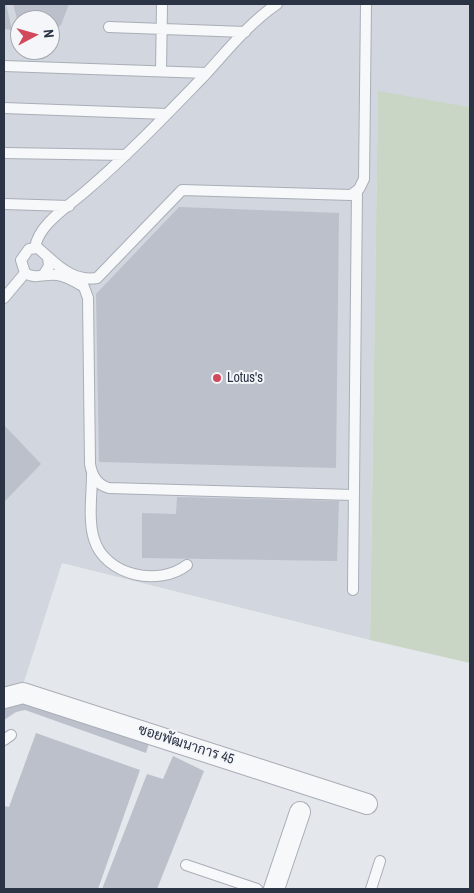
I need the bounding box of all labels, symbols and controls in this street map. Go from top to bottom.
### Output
north arrow [10,10,60,60]
text: N [40,28,58,39]
place label: Lotus's [227,370,263,386]
marker: Lotus's [211,372,223,384]
street label: ซอยพัฒนาการ 45 [136,722,236,768]

